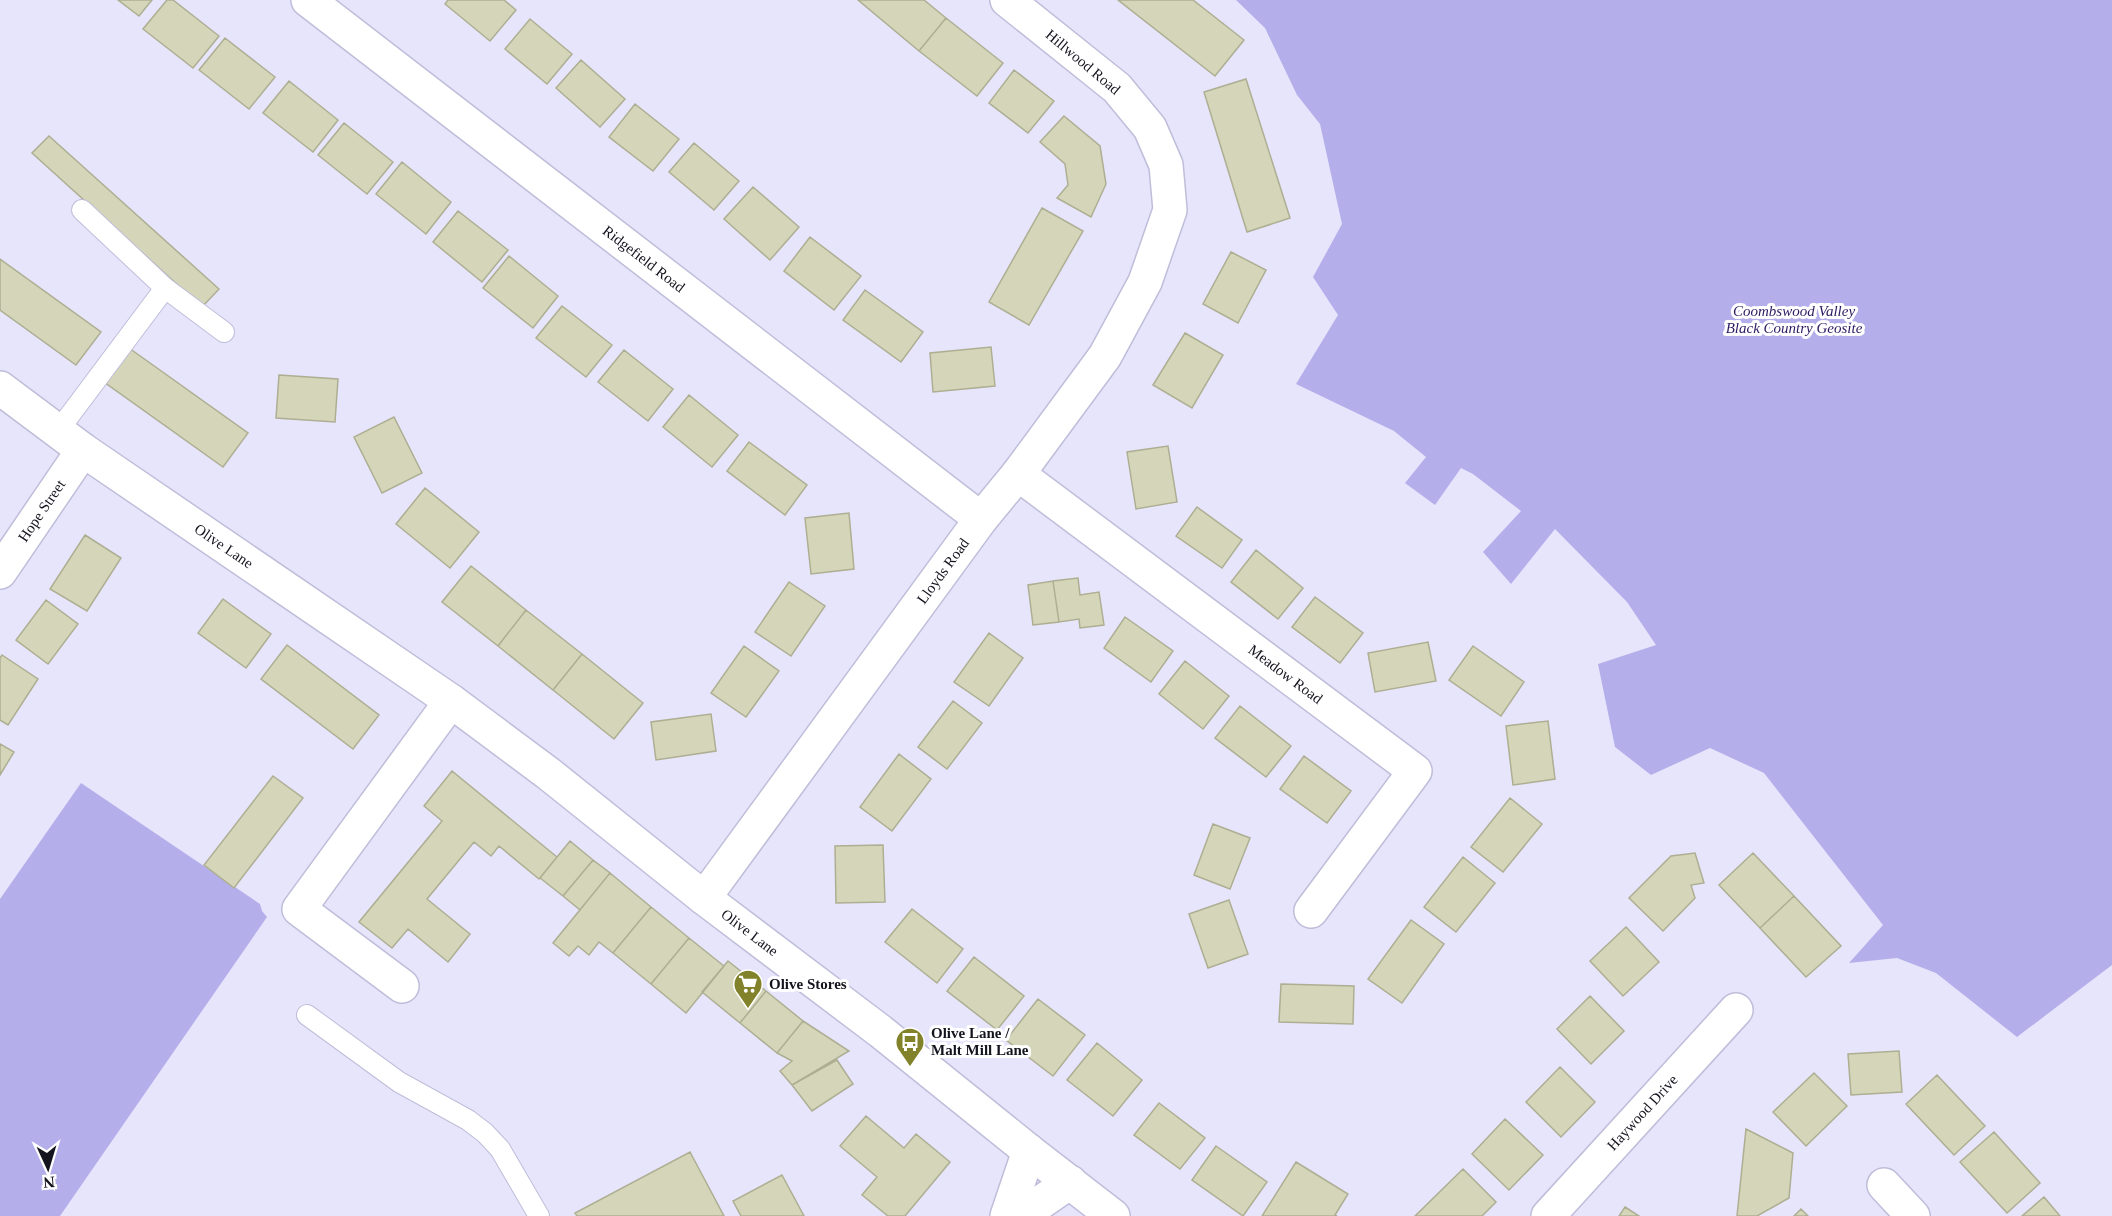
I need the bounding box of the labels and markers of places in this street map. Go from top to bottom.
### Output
supermarket icon: Olive Stores [732,968,764,1010]
place label: Olive Stores [769,976,847,992]
place label: Olive Lane / Malt Mill Lane [931,1025,1029,1058]
bus stop icon: Olive Lane / Malt Mill Lane [894,1026,926,1068]

